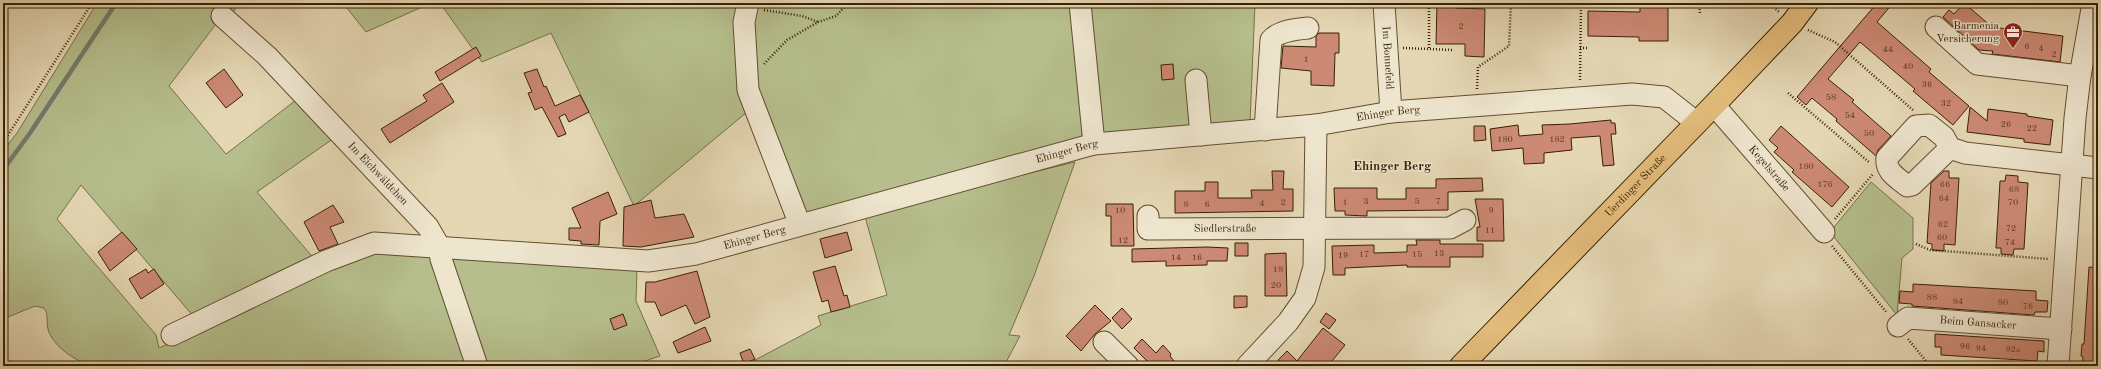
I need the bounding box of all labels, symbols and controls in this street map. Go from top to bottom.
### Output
place label: Barmenia Versicherung [1936,21,2000,45]
office icon: Barmenia Versicherung [2002,21,2024,49]
house number: 2 [1458,22,1464,31]
street label: Im Bonnefeld [1380,26,1395,90]
house number: 6 [2024,42,2030,51]
house number: 4 [2038,44,2044,53]
house number: 44 [1883,45,1893,54]
house number: 2 [2051,50,2057,59]
house number: 1 [1303,55,1309,64]
house number: 40 [1903,62,1913,71]
house number: 36 [1922,80,1932,89]
house number: 58 [1826,93,1836,102]
house number: 32 [1941,99,1951,108]
street label: Ehinger Berg [1355,104,1420,123]
house number: 54 [1845,111,1855,120]
house number: 26 [2001,120,2011,129]
house number: 22 [2027,124,2037,133]
house number: 50 [1864,129,1874,138]
house number: 180 [1497,135,1513,144]
house number: 182 [1549,135,1565,144]
street label: Ehinger Berg [1034,138,1098,165]
street label: Im Eichwäldchen [346,140,410,207]
street label: Kegelstraße [1746,143,1792,194]
street label: Uerdinger Straße [1603,152,1668,219]
district label: Ehinger Berg [1353,160,1432,173]
house number: 180 [1798,162,1814,171]
house number: 176 [1817,180,1833,189]
house number: 66 [1940,180,1950,189]
house number: 68 [2009,185,2019,194]
house number: 64 [1939,194,1949,203]
house number: 3 [1363,197,1369,206]
house number: 5 [1414,197,1420,206]
house number: 7 [1435,197,1441,206]
house number: 2 [1280,198,1286,207]
house number: 1 [1342,198,1348,207]
house number: 70 [2008,198,2018,207]
house number: 4 [1259,199,1265,208]
house number: 8 [1183,200,1189,209]
house number: 6 [1204,200,1210,209]
house number: 10 [1115,206,1125,215]
house number: 9 [1488,206,1494,215]
house number: 62 [1938,220,1948,229]
street label: Siedlerstraße [1194,223,1256,234]
street label: Ehinger Berg [722,224,787,252]
house number: 72 [2006,224,2016,233]
house number: 11 [1485,226,1495,235]
house number: 60 [1937,233,1947,242]
house number: 12 [1118,236,1128,245]
house number: 74 [2005,238,2015,247]
house number: 13 [1434,249,1444,258]
house number: 17 [1359,250,1369,259]
house number: 15 [1412,250,1422,259]
house number: 19 [1338,251,1348,260]
house number: 14 [1171,253,1181,262]
house number: 16 [1192,253,1202,262]
house number: 18 [1273,265,1283,274]
house number: 20 [1271,281,1281,290]
house number: 88 [1927,293,1937,302]
house number: 84 [1953,297,1963,306]
house number: 80 [1998,298,2008,307]
house number: 76 [2023,302,2033,311]
street label: Beim Gansacker [1939,315,2017,331]
house number: 96 [1960,342,1970,351]
house number: 94 [1976,344,1986,353]
house number: 92a [2006,345,2021,354]

